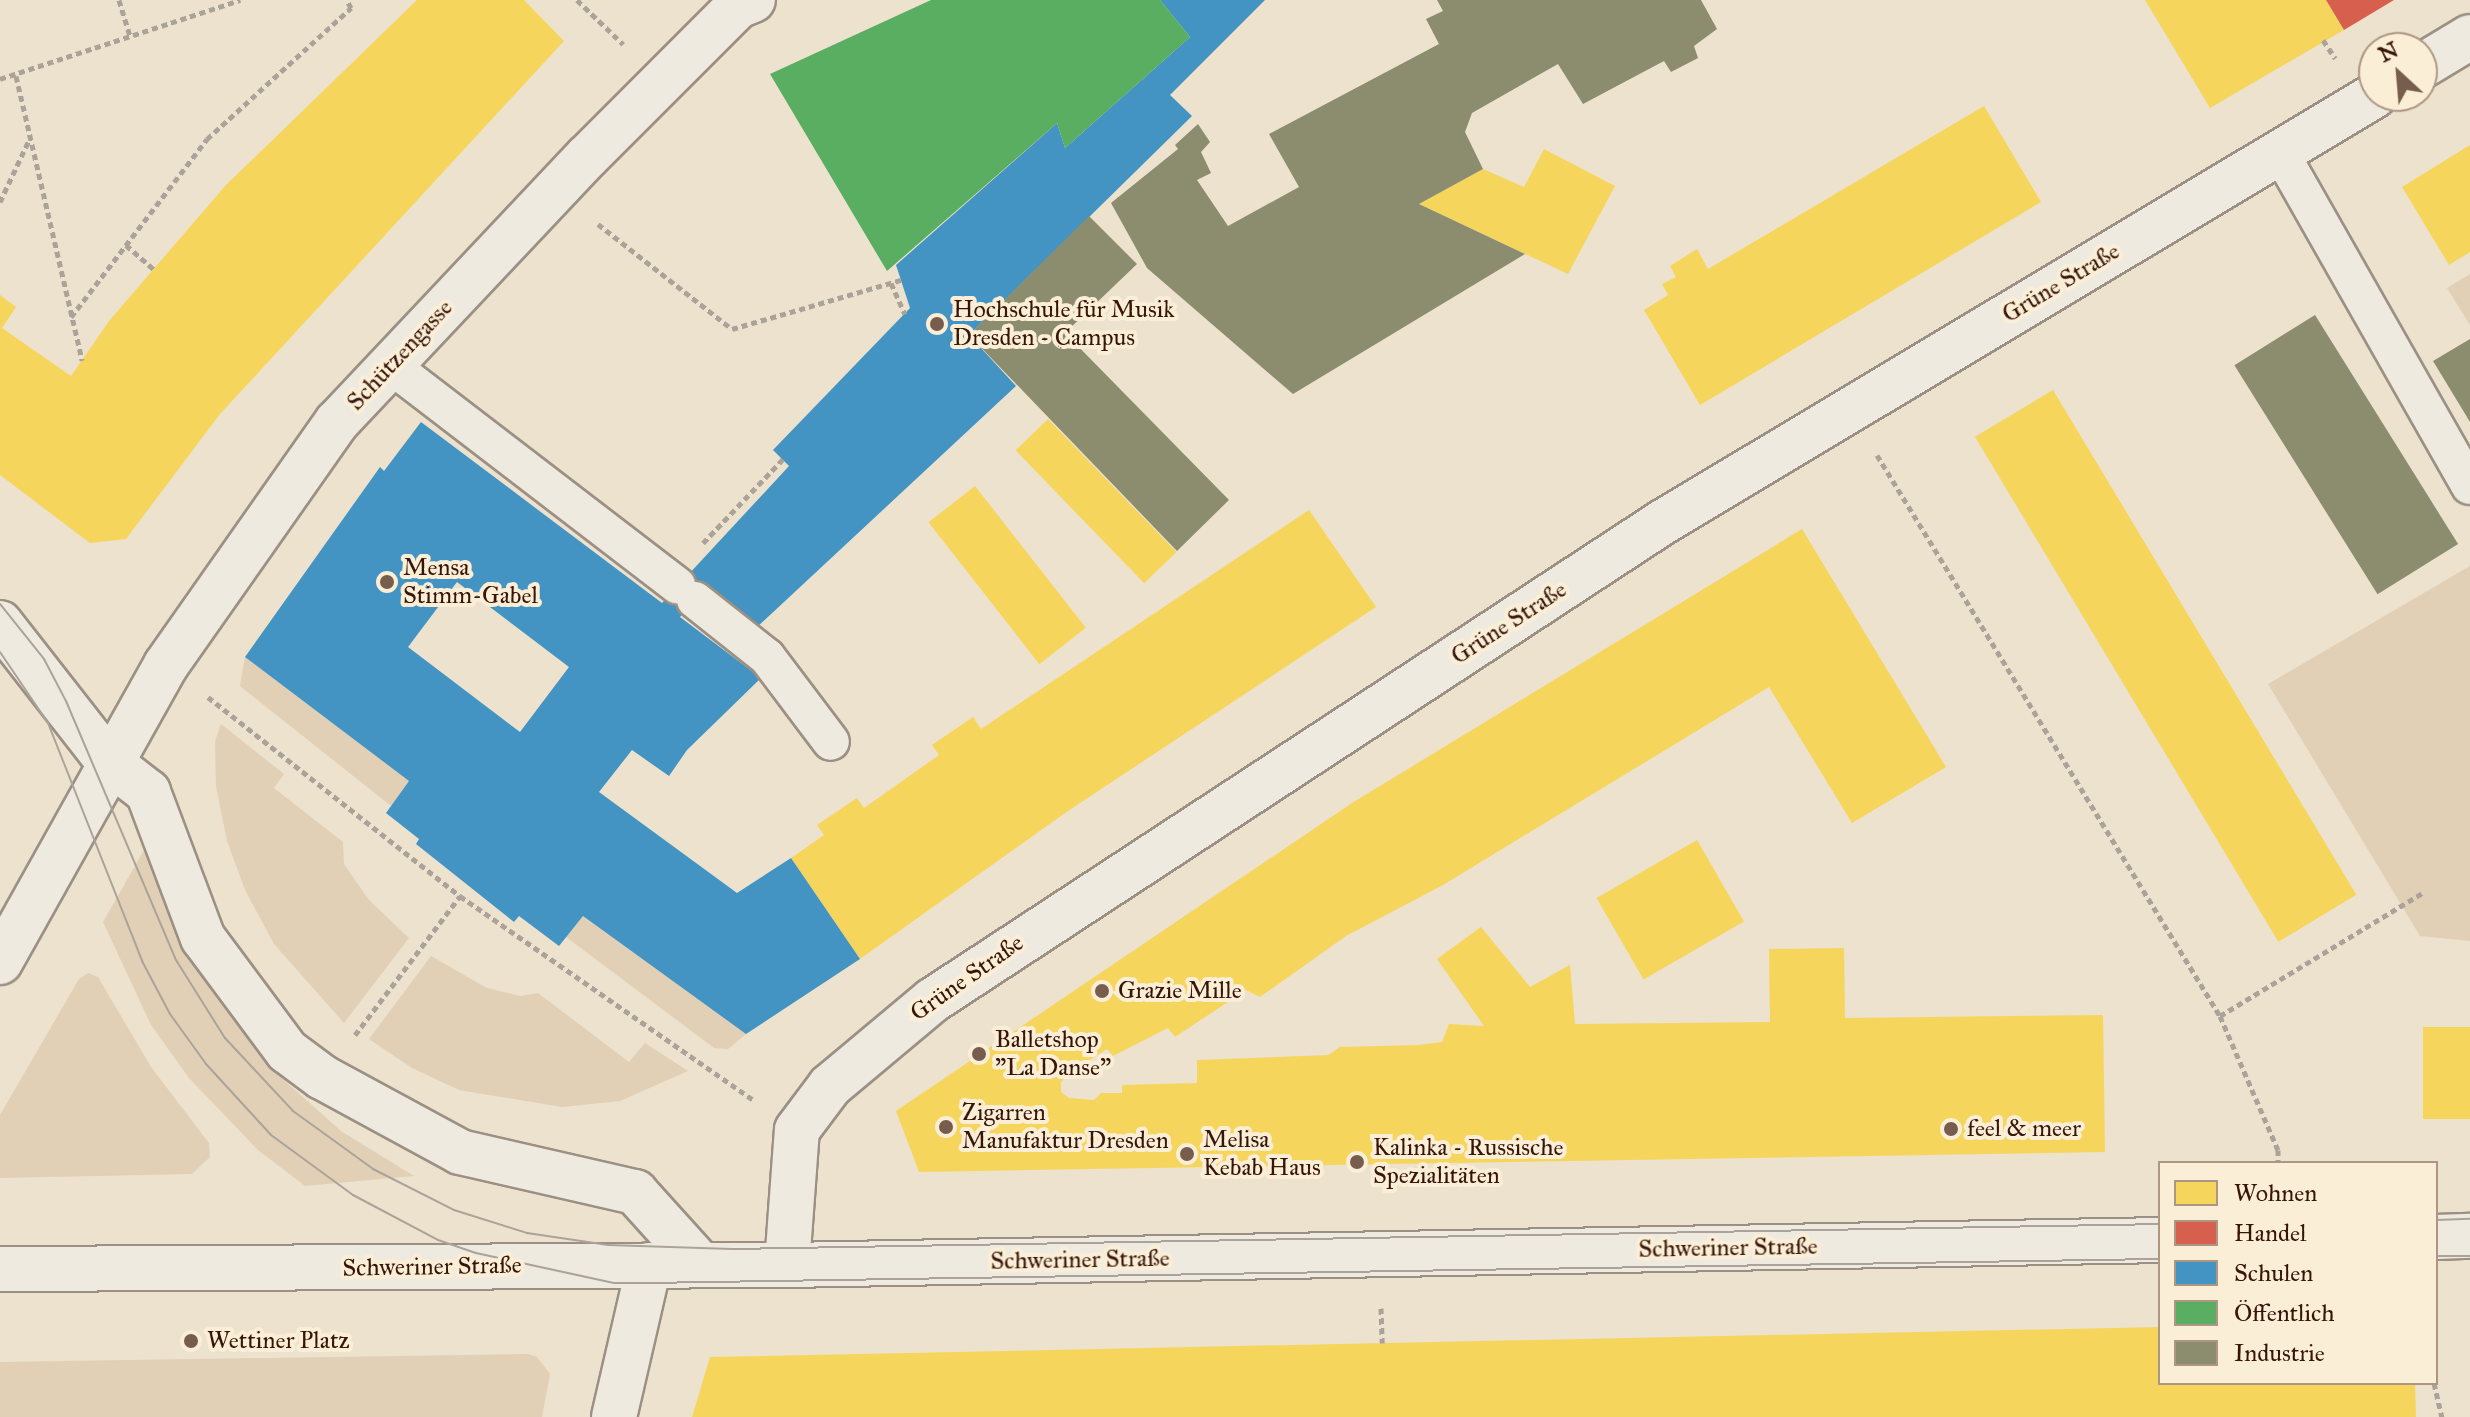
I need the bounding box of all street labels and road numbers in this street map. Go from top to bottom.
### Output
street label: Grüne Straße [1997,237,2125,329]
street label: Schützengasse [341,293,459,417]
street label: Grüne Straße [1446,575,1572,671]
street label: Grüne Straße [905,928,1029,1028]
street label: Schweriner Straße [1638,1232,1818,1264]
street label: Schweriner Straße [990,1244,1170,1276]
street label: Schweriner Straße [342,1251,522,1283]

